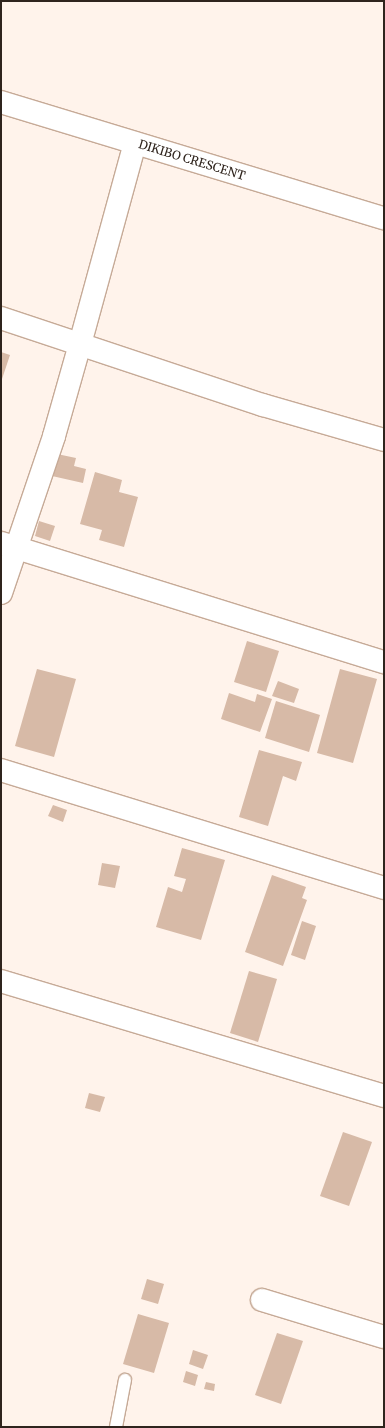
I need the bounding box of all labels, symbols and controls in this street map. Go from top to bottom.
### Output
street label: DIKIBO CRESCENT [137,137,247,183]

